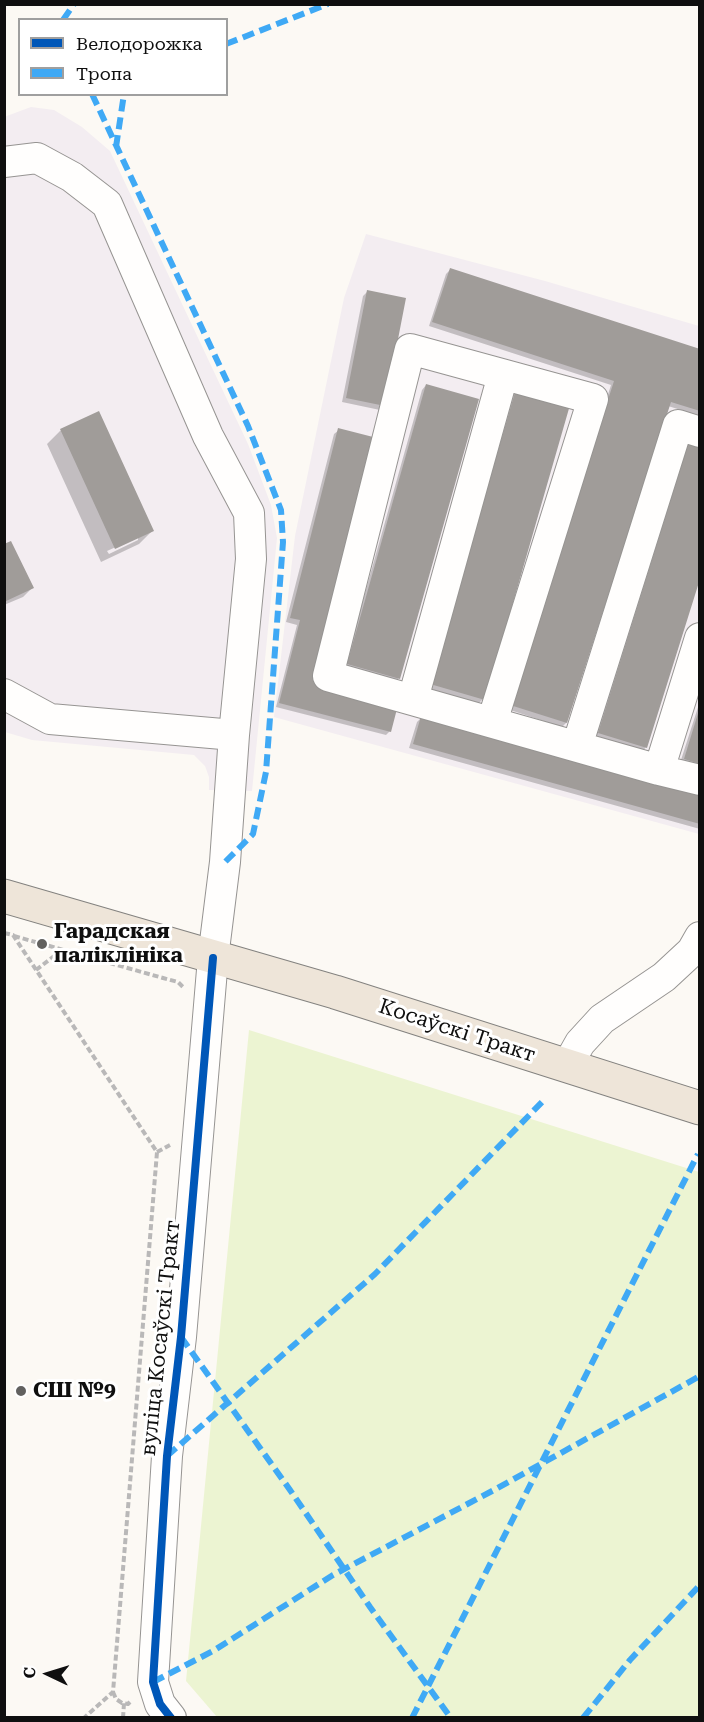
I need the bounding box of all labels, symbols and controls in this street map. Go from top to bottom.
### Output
legend [18,18,228,96]
text: Велодорожка [76,33,202,54]
text: Тропа [76,63,132,84]
place label: Гарадская паліклініка [54,919,183,969]
marker: Гарадская паліклініка [35,937,49,951]
street label: Косаўскі Тракт [376,994,538,1068]
street label: вуліца Косаўскі Тракт [136,1219,186,1457]
place label: СШ №9 [33,1378,116,1404]
marker: СШ №9 [14,1384,28,1398]
north arrow [18,1644,78,1704]
text: С [20,1666,39,1679]

